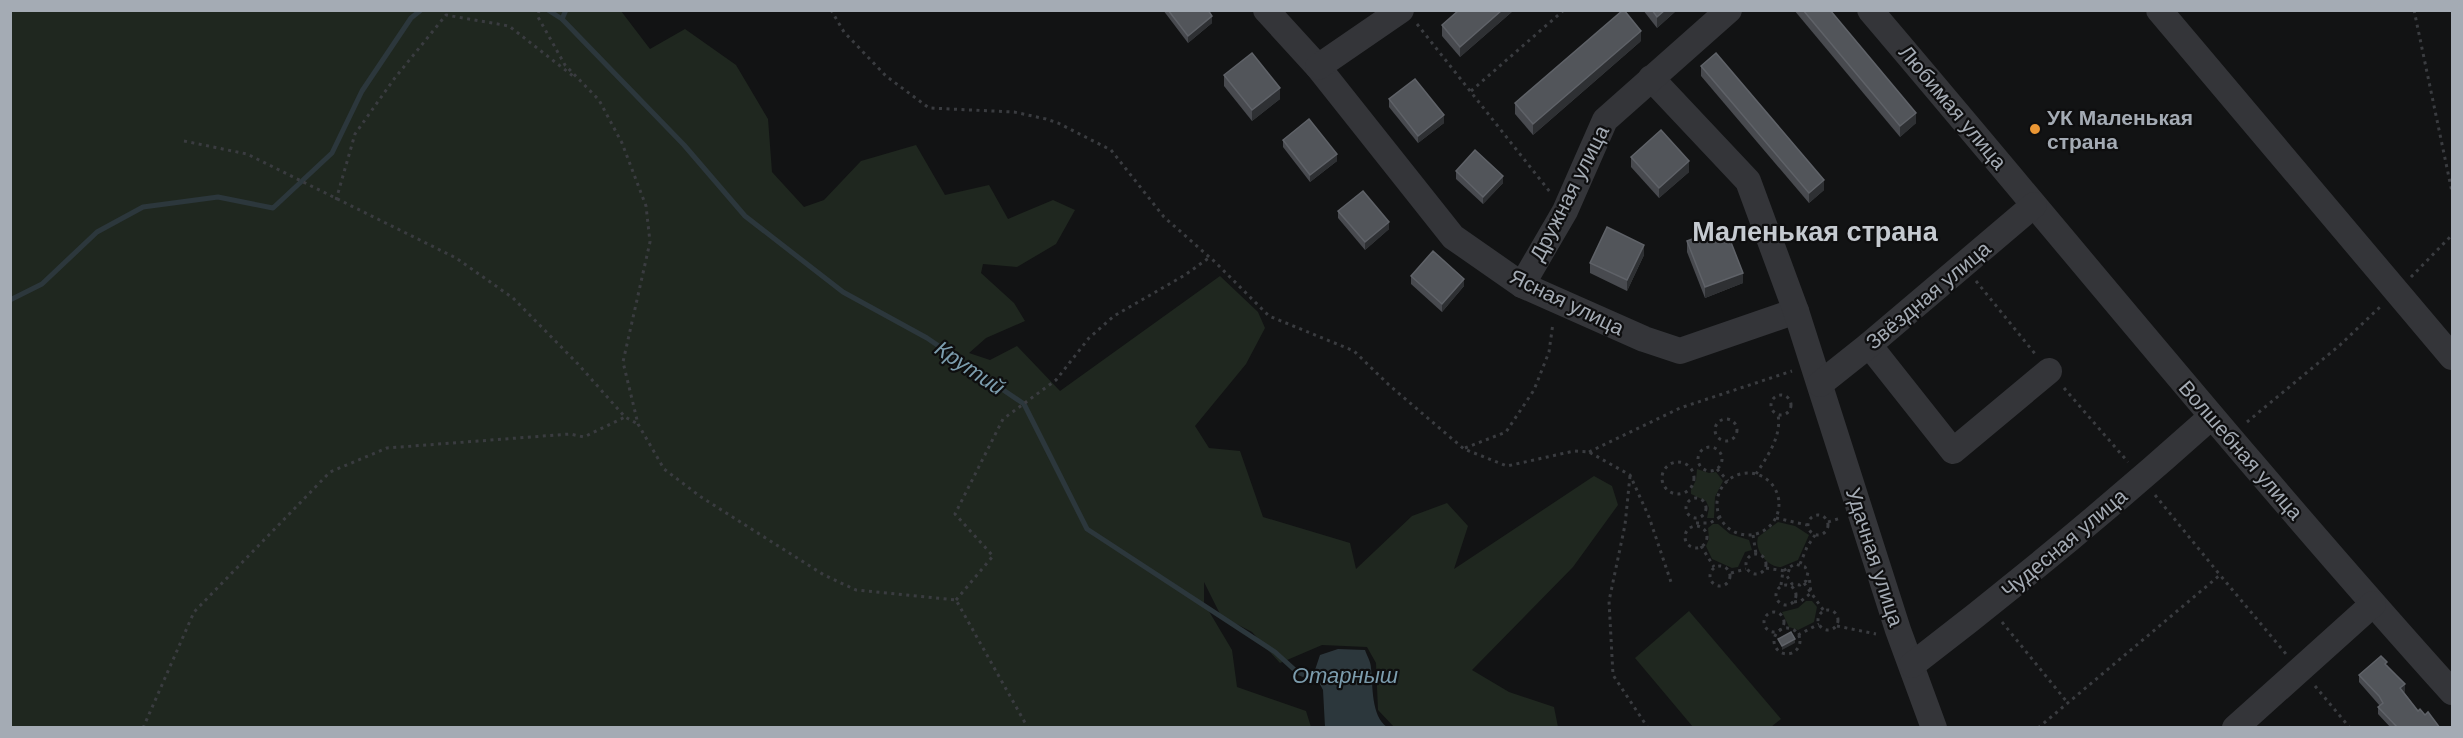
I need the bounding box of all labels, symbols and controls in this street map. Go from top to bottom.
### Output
street label: Любимая улица [1895,40,2012,174]
place label: УК Маленькая страна [2047,106,2193,153]
street label: Дружная улица [1525,121,1613,264]
marker: УК Маленькая страна [2028,122,2042,136]
district label: Маленькая страна [1692,217,1939,247]
street label: Звёздная улица [1861,236,1995,354]
street label: Ясная улица [1506,265,1628,340]
water label: Крутий [931,336,1009,400]
street label: Волшебная улица [2175,376,2308,524]
street label: Чудесная улица [1997,484,2132,602]
street label: Удачная улица [1842,485,1908,629]
water label: Отарныш [1292,663,1398,688]

